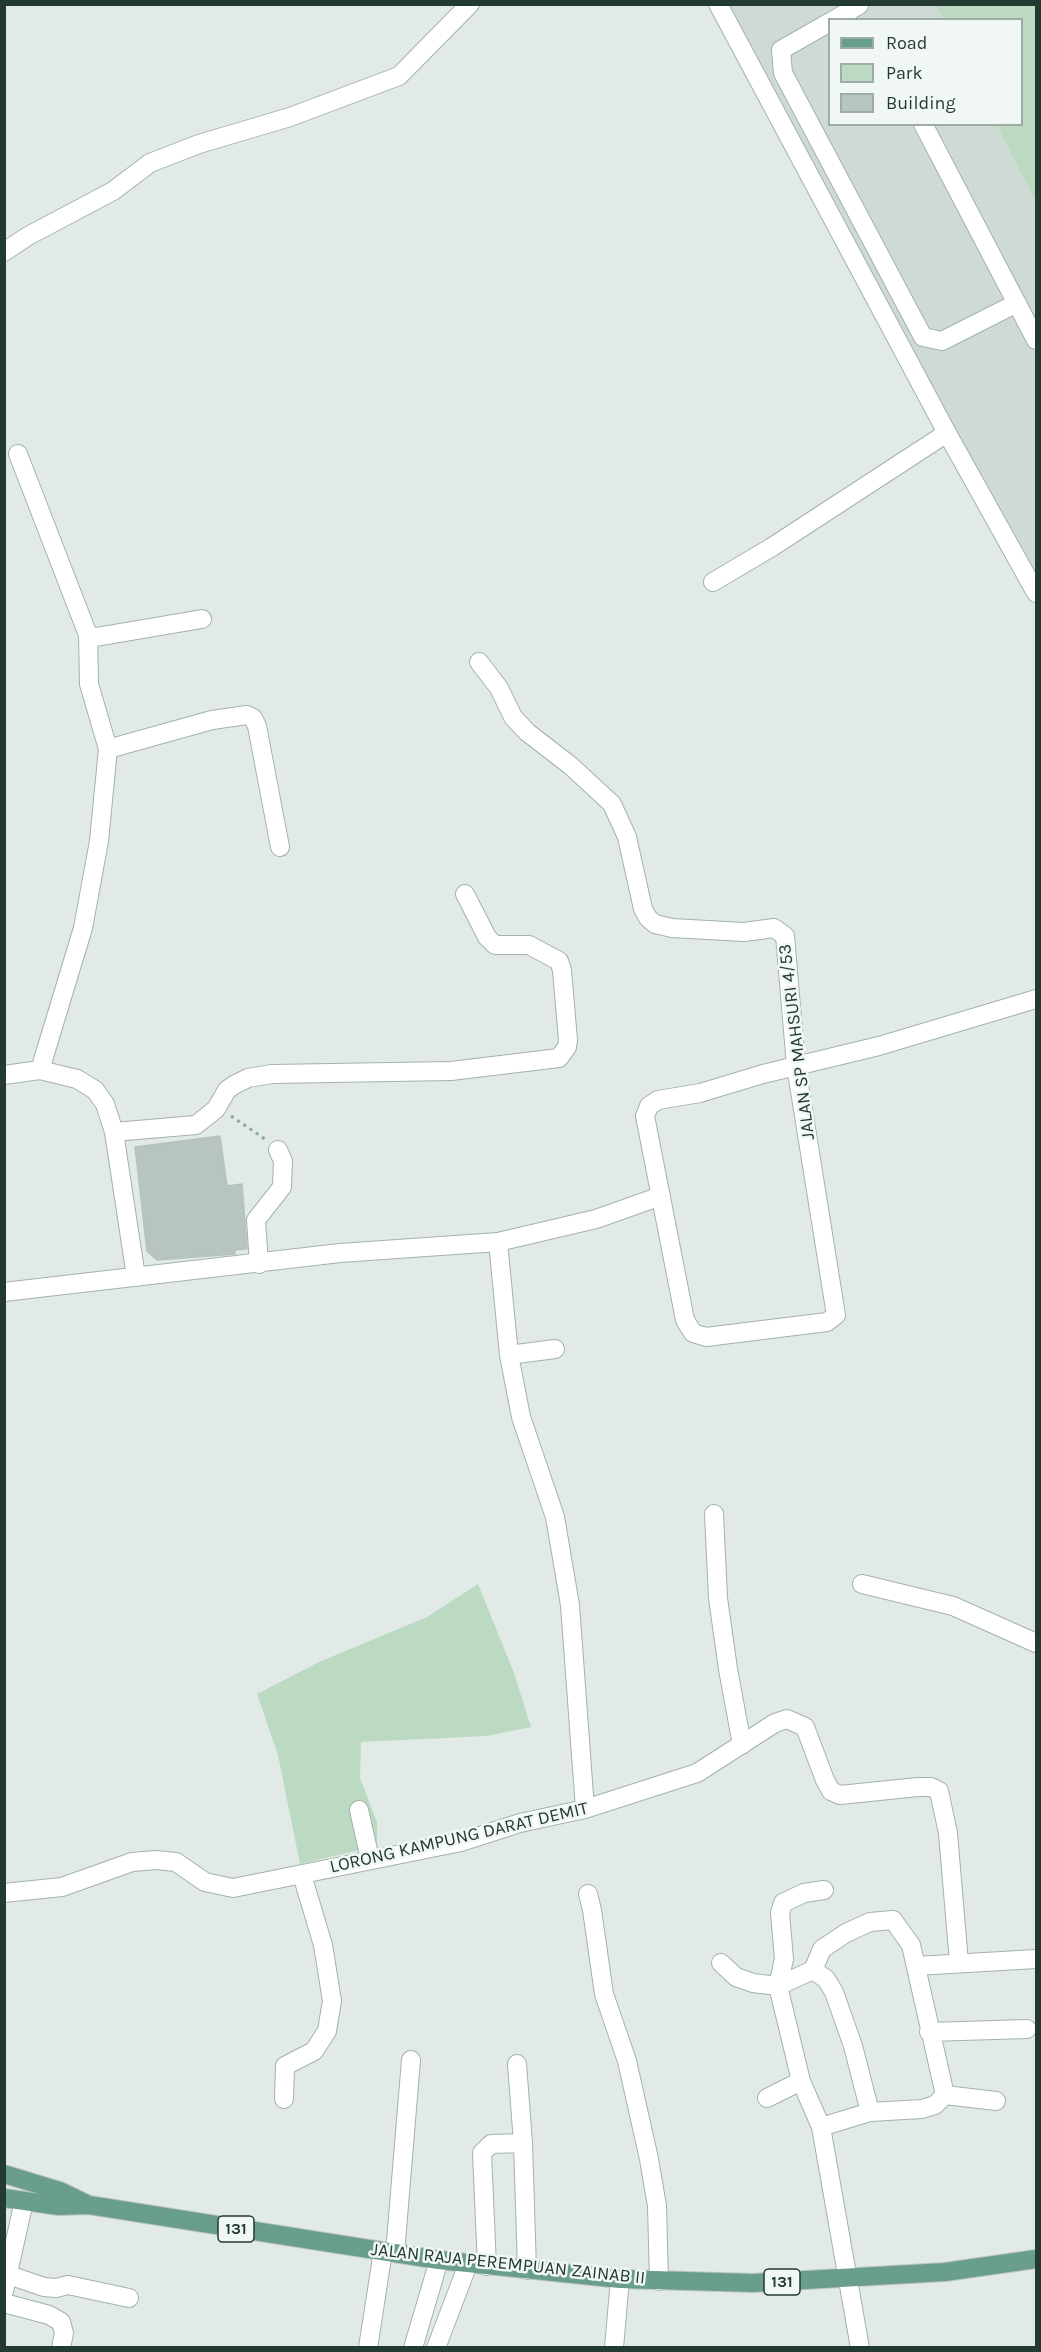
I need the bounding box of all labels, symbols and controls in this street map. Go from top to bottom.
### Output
legend [828,18,1023,126]
text: Road [886,32,927,54]
text: Park [886,62,923,84]
text: Building [886,92,956,114]
street label: JALAN SP MAHSURI 4/53 [774,943,820,1141]
street label: LORONG KAMPUNG DARAT DEMIT [328,1798,590,1878]
road number: 131 [218,2216,254,2242]
street label: JALAN RAJA PEREMPUAN ZAINAB II [370,2239,646,2289]
road number: 131 [764,2269,800,2295]

